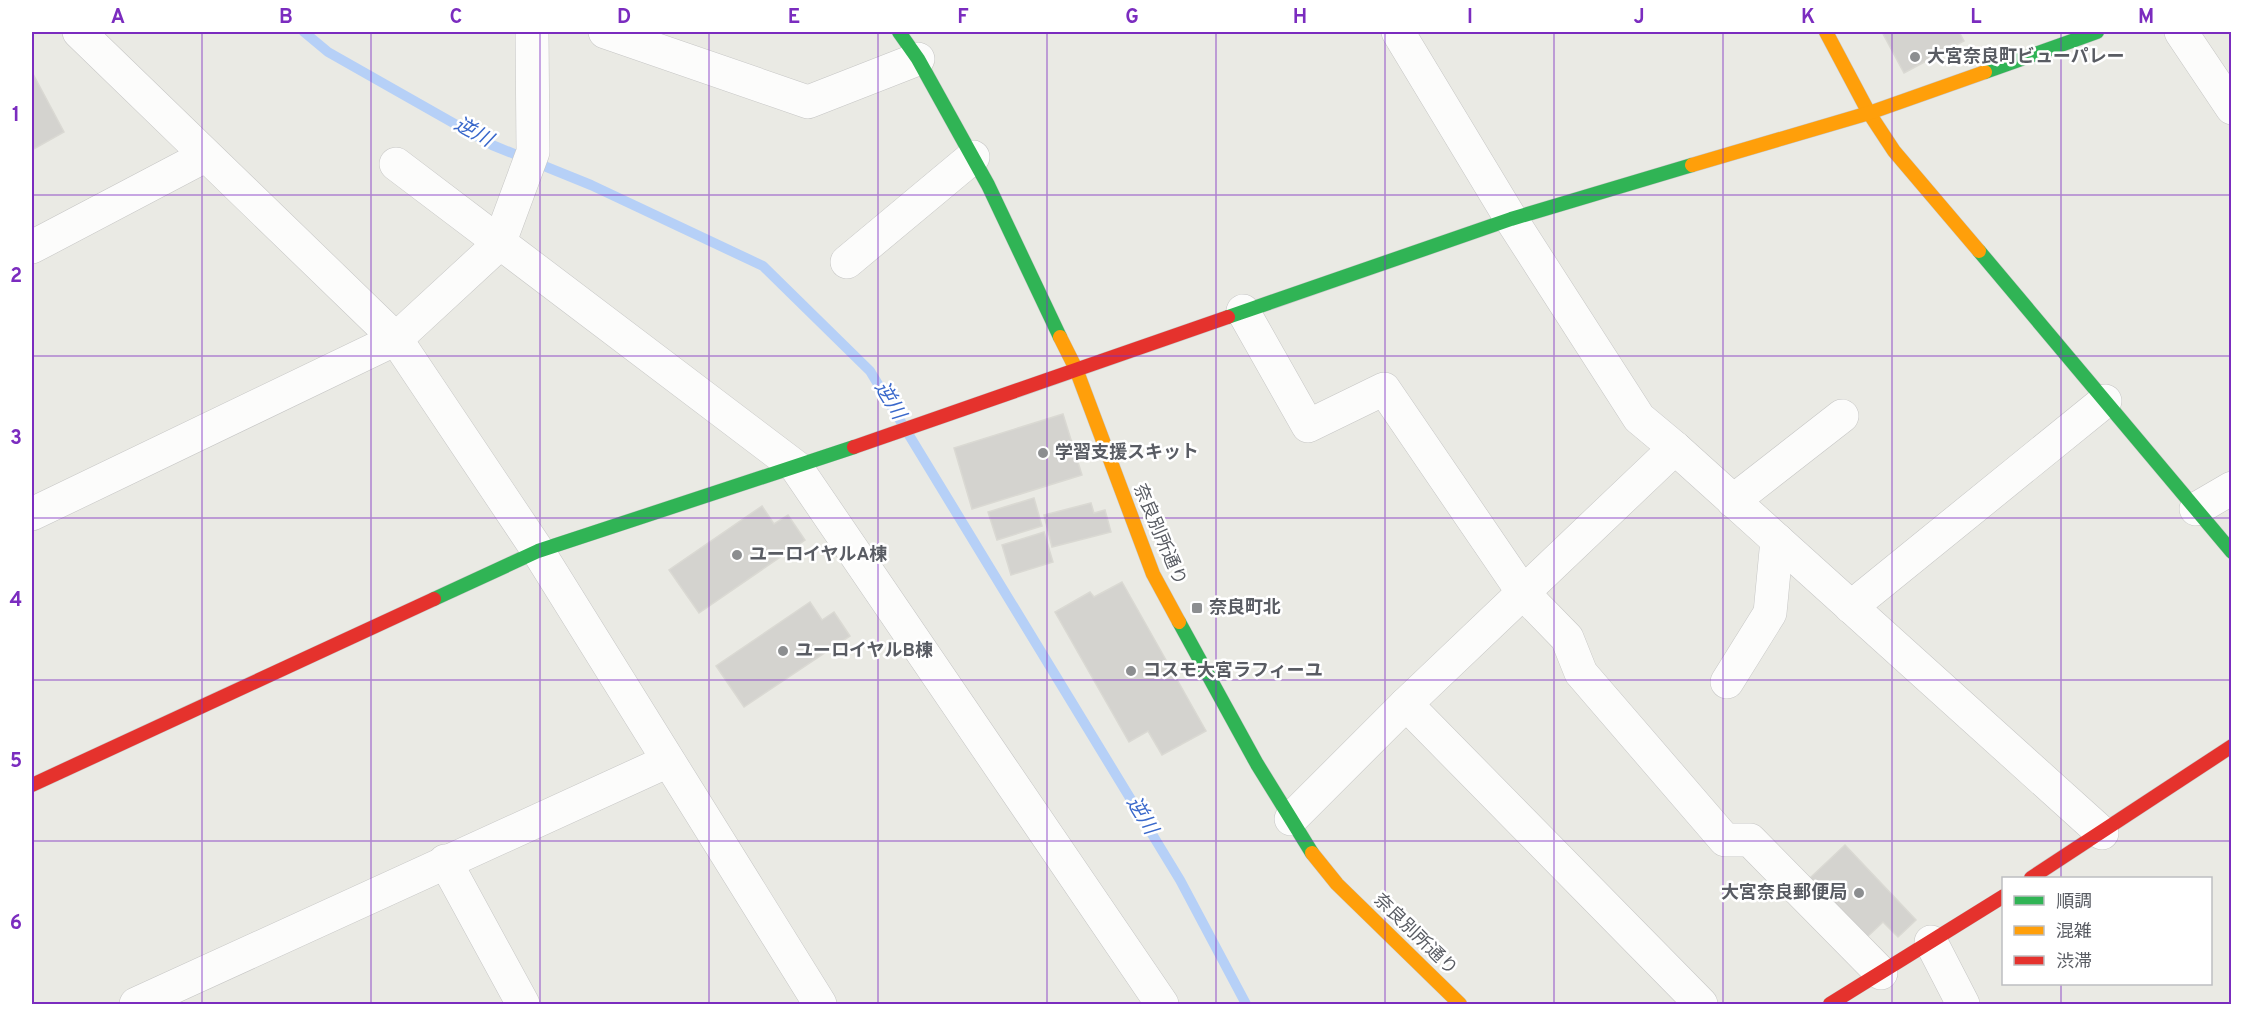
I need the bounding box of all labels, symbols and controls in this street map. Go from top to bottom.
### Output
text: A [111,5,125,31]
text: B [279,5,293,31]
text: C [450,5,462,31]
text: D [617,5,631,31]
text: E [788,5,800,31]
text: F [957,5,969,31]
text: G [1125,5,1139,31]
text: H [1293,5,1307,31]
text: I [1467,5,1473,31]
text: J [1633,5,1645,31]
text: K [1801,5,1815,31]
text: L [1970,5,1982,31]
text: M [2138,5,2154,31]
place label: 大宮奈良町ビューパレー [1927,46,2125,69]
marker: 大宮奈良町ビューパレー [1908,50,1922,64]
text: 1 [12,103,20,129]
water label: 逆川 [449,112,499,155]
text: 2 [10,264,22,290]
water label: 逆川 [868,377,911,427]
text: 3 [10,426,22,452]
place label: 学習支援スキット [1055,442,1199,465]
marker: 学習支援スキット [1036,446,1050,460]
street label: 奈良別所通り [1127,481,1191,589]
place label: ユーロイヤルA棟 [749,544,887,567]
marker: ユーロイヤルA棟 [730,548,744,562]
text: 4 [10,588,22,614]
place label: 奈良町北 [1209,597,1281,620]
marker: 奈良町北 [1190,601,1204,615]
place label: ユーロイヤルB棟 [795,640,933,663]
marker: ユーロイヤルB棟 [776,644,790,658]
place label: コスモ大宮ラフィーユ [1143,660,1323,683]
marker: コスモ大宮ラフィーユ [1124,664,1138,678]
text: 5 [10,749,22,775]
water label: 逆川 [1120,792,1163,842]
legend [2002,877,2212,985]
place label: 大宮奈良郵便局 [1721,882,1847,905]
marker: 大宮奈良郵便局 [1852,886,1866,900]
street label: 奈良別所通り [1368,889,1462,981]
text: 順調 [2056,891,2092,914]
text: 6 [10,911,22,937]
text: 混雑 [2056,921,2092,944]
text: 渋滞 [2056,951,2092,974]

